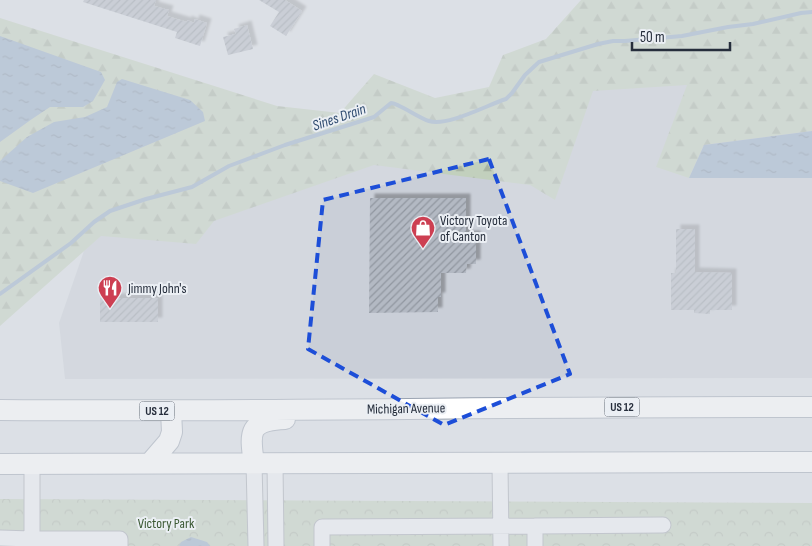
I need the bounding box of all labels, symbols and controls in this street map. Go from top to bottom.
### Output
scale bar [632,20,730,52]
text: 50 m [640,28,665,47]
water label: Sines Drain [310,100,368,135]
place label: Victory Toyota of Canton [440,212,507,245]
shop icon: Victory Toyota of Canton [410,215,436,249]
restaurant icon: Jimmy John's [97,275,123,309]
place label: Jimmy John's [127,280,186,297]
road number: US 12 [604,398,640,417]
street label: Michigan Avenue [367,399,445,418]
road number: US 12 [140,402,174,421]
park label: Victory Park [138,515,195,532]

